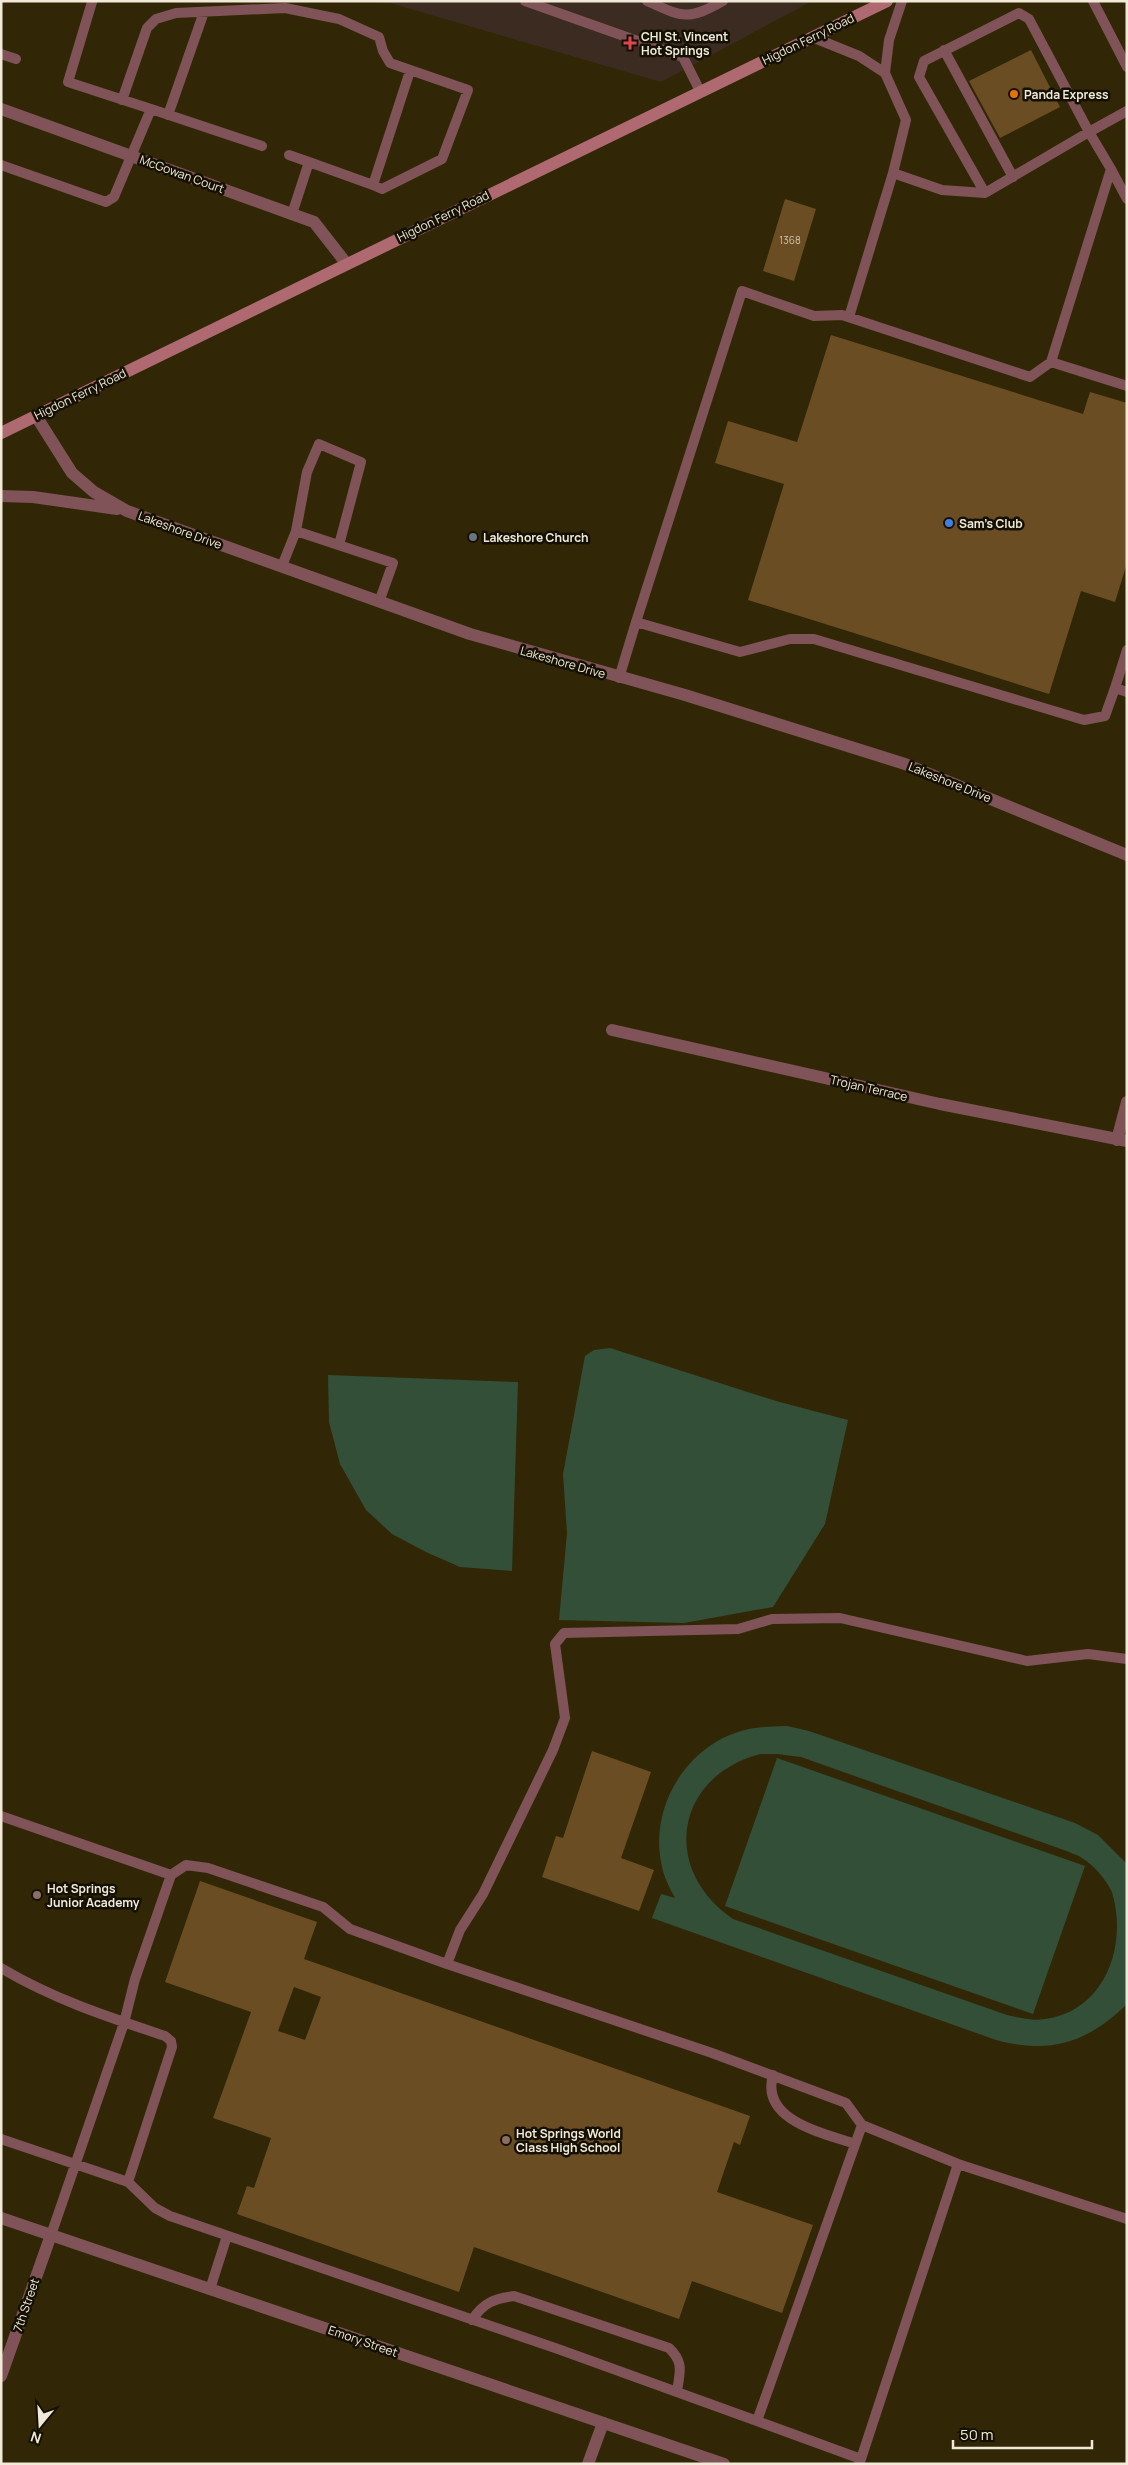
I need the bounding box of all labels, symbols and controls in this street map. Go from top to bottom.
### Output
street label: Higdon Ferry Road [759,9,857,69]
place label: CHI St. Vincent Hot Springs [641,28,728,59]
marker: CHI St. Vincent Hot Springs [623,36,637,50]
place label: Panda Express [1024,86,1109,103]
marker: Panda Express [1008,88,1020,100]
street label: McGowan Court [137,151,227,197]
street label: Higdon Ferry Road [394,186,492,246]
house number: 1368 [779,233,801,247]
street label: Higdon Ferry Road [31,364,129,424]
street label: Lakeshore Drive [136,507,224,553]
place label: Sam's Club [959,515,1023,532]
marker: Sam's Club [943,517,955,529]
place label: Lakeshore Church [483,529,589,546]
marker: Lakeshore Church [467,531,479,543]
street label: Lakeshore Drive [518,642,608,682]
street label: Lakeshore Drive [906,758,994,806]
street label: Trojan Terrace [829,1071,909,1105]
place label: Hot Springs Junior Academy [47,1880,140,1911]
marker: Hot Springs Junior Academy [31,1889,43,1901]
place label: Hot Springs World Class High School [516,2125,621,2156]
marker: Hot Springs World Class High School [500,2134,512,2146]
street label: 7th Street [9,2276,43,2334]
street label: Emory Street [326,2321,400,2361]
north arrow [15,2400,65,2450]
scale bar [953,2418,1092,2450]
text: 50 m [960,2424,994,2445]
text: N [28,2427,44,2448]

